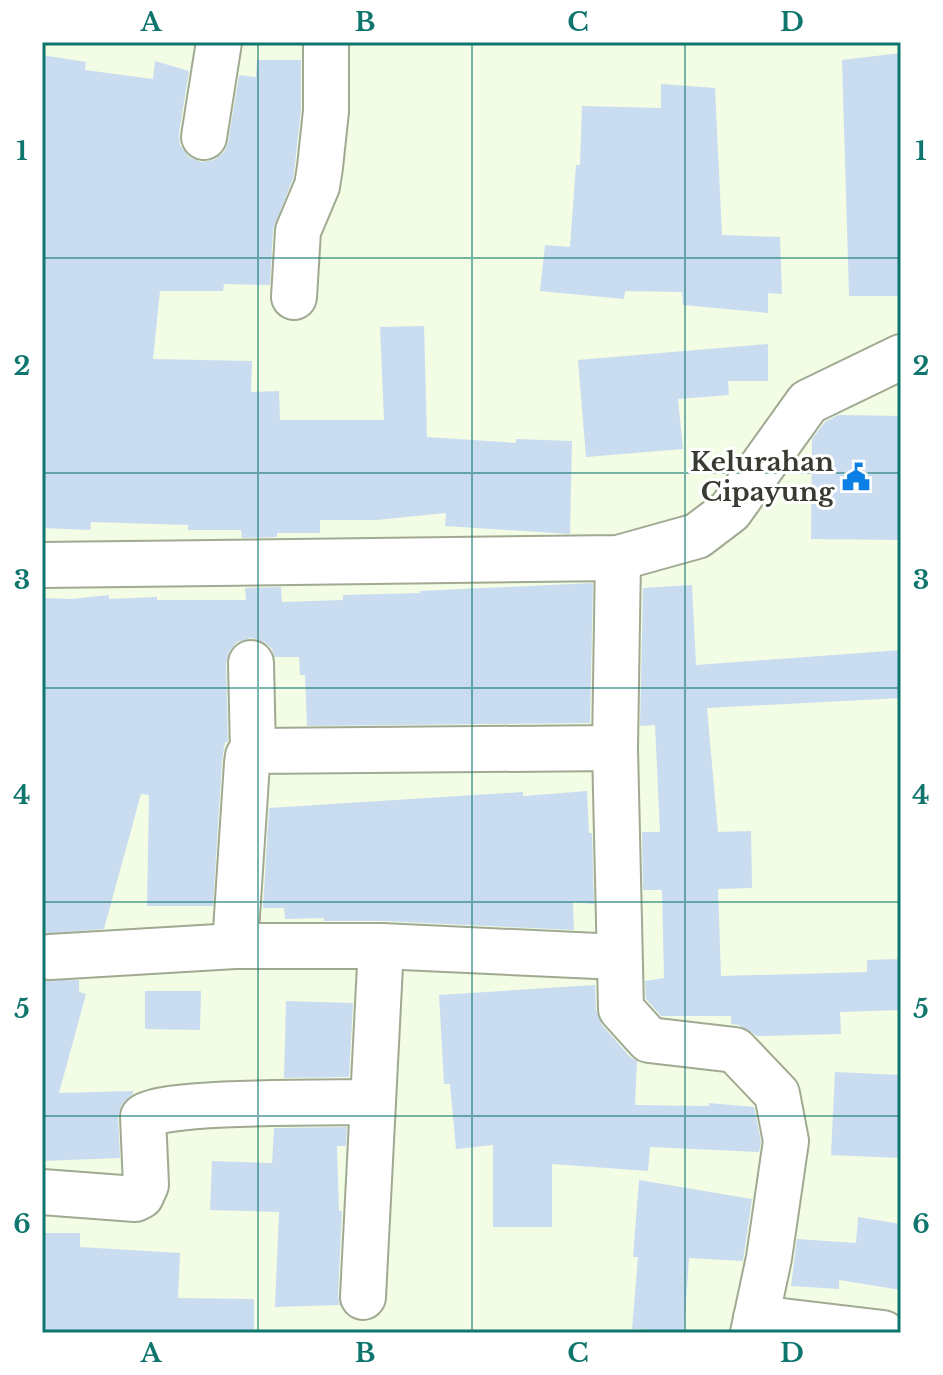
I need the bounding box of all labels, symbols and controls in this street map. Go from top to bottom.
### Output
text: A [139,6,162,38]
text: B [355,6,375,38]
text: C [567,6,589,38]
text: D [780,6,804,38]
text: 1 [16,135,28,167]
text: 1 [915,135,927,167]
text: 2 [14,350,30,382]
text: 2 [913,350,929,382]
place label: Kelurahan Cipayung [690,446,835,508]
public building icon: Kelurahan Cipayung [841,462,871,492]
text: 3 [14,564,30,596]
text: 3 [913,564,929,596]
text: 4 [13,779,31,811]
text: 4 [912,779,930,811]
text: 5 [14,993,30,1025]
text: 5 [913,993,929,1025]
text: 6 [13,1208,31,1240]
text: 6 [912,1208,930,1240]
text: A [139,1337,162,1369]
text: B [355,1337,375,1369]
text: C [567,1337,589,1369]
text: D [780,1337,804,1369]

